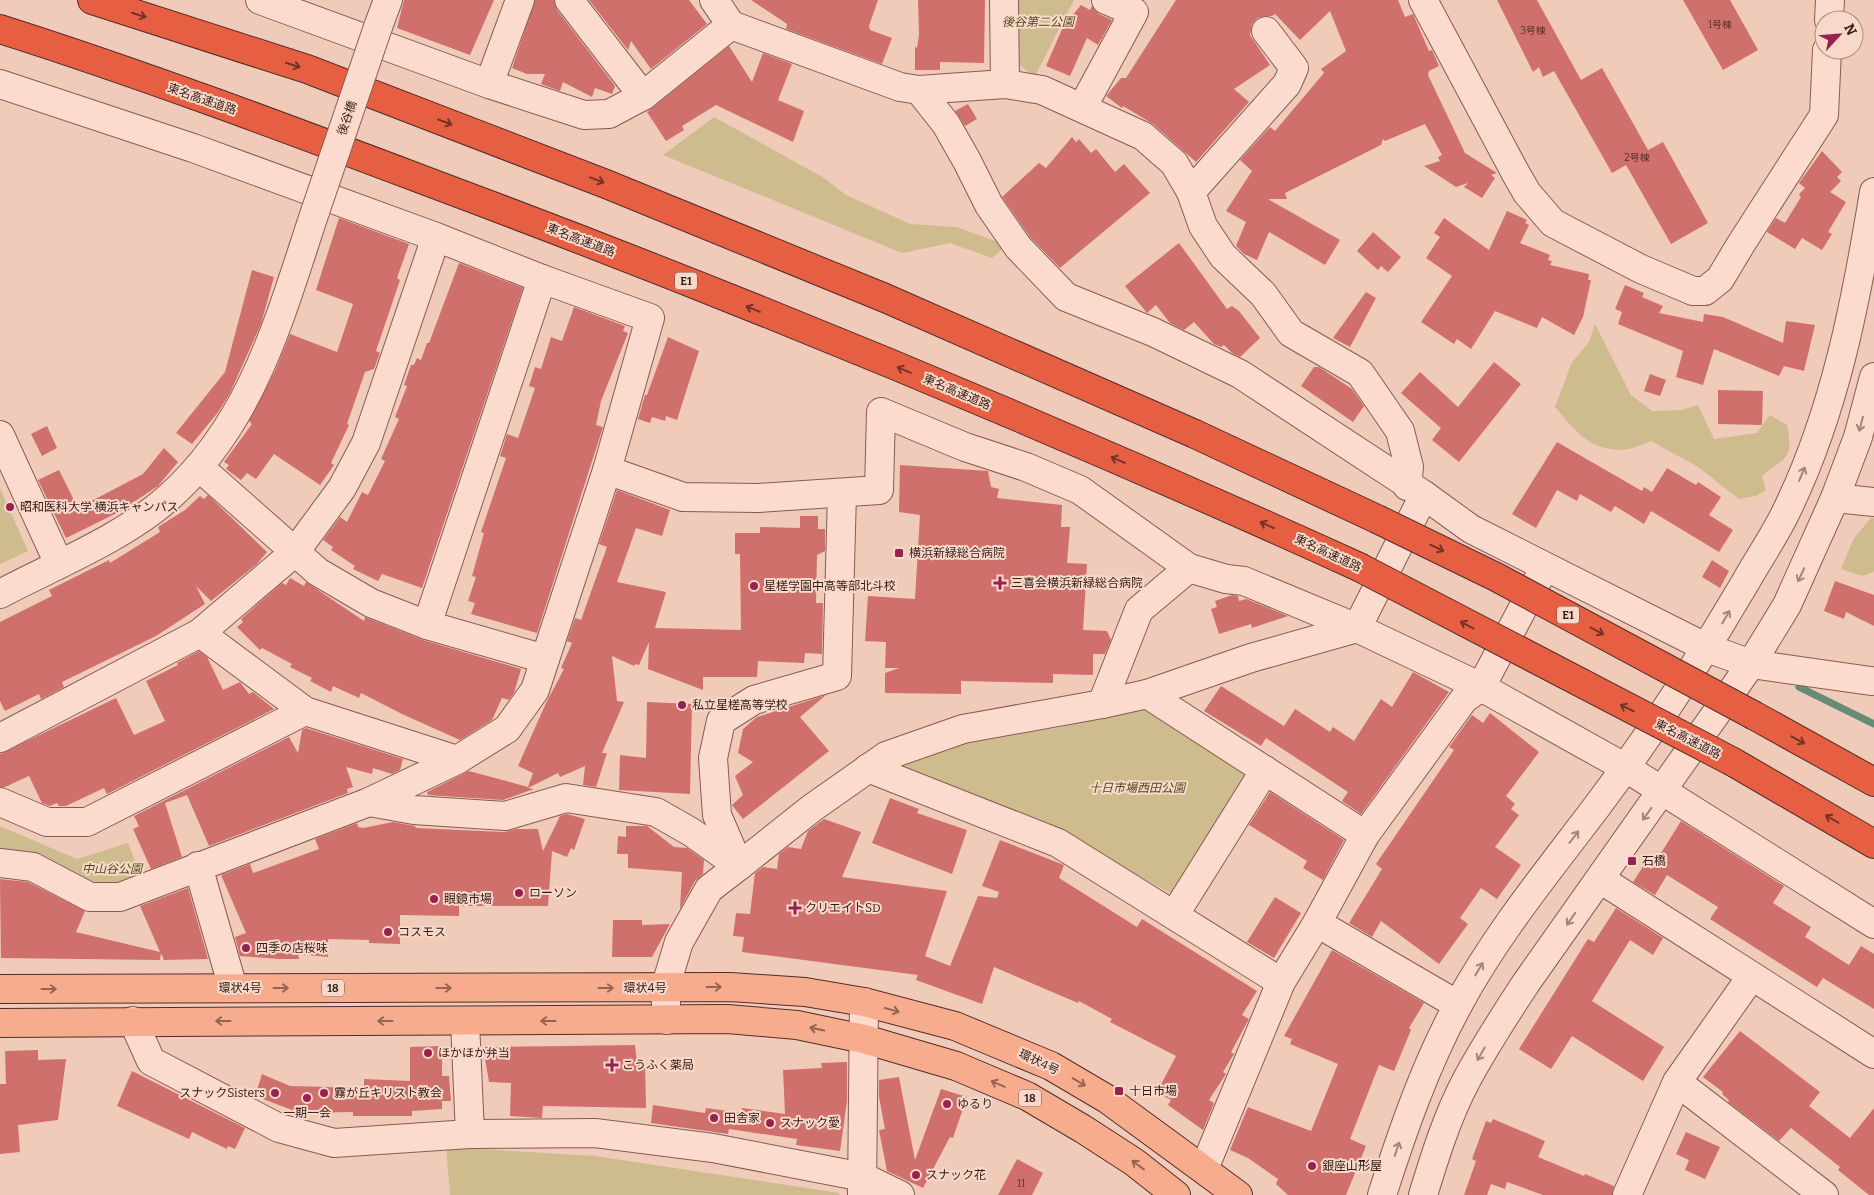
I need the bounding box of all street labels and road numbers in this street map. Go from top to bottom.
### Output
street label: 東名高速道路 [166,81,238,117]
street label: 後谷橋 [335,99,359,137]
street label: 東名高速道路 [545,221,617,259]
road number: E1 [675,272,697,290]
street label: 東名高速道路 [921,371,993,413]
street label: 東名高速道路 [1292,531,1364,575]
road number: E1 [1557,606,1579,624]
street label: 東名高速道路 [1653,716,1723,762]
road number: 18 [322,980,344,996]
street label: 環状4号 [218,981,262,995]
street label: 環状4号 [623,981,667,995]
street label: 環状4号 [1017,1047,1061,1077]
road number: 18 [1019,1090,1041,1106]

